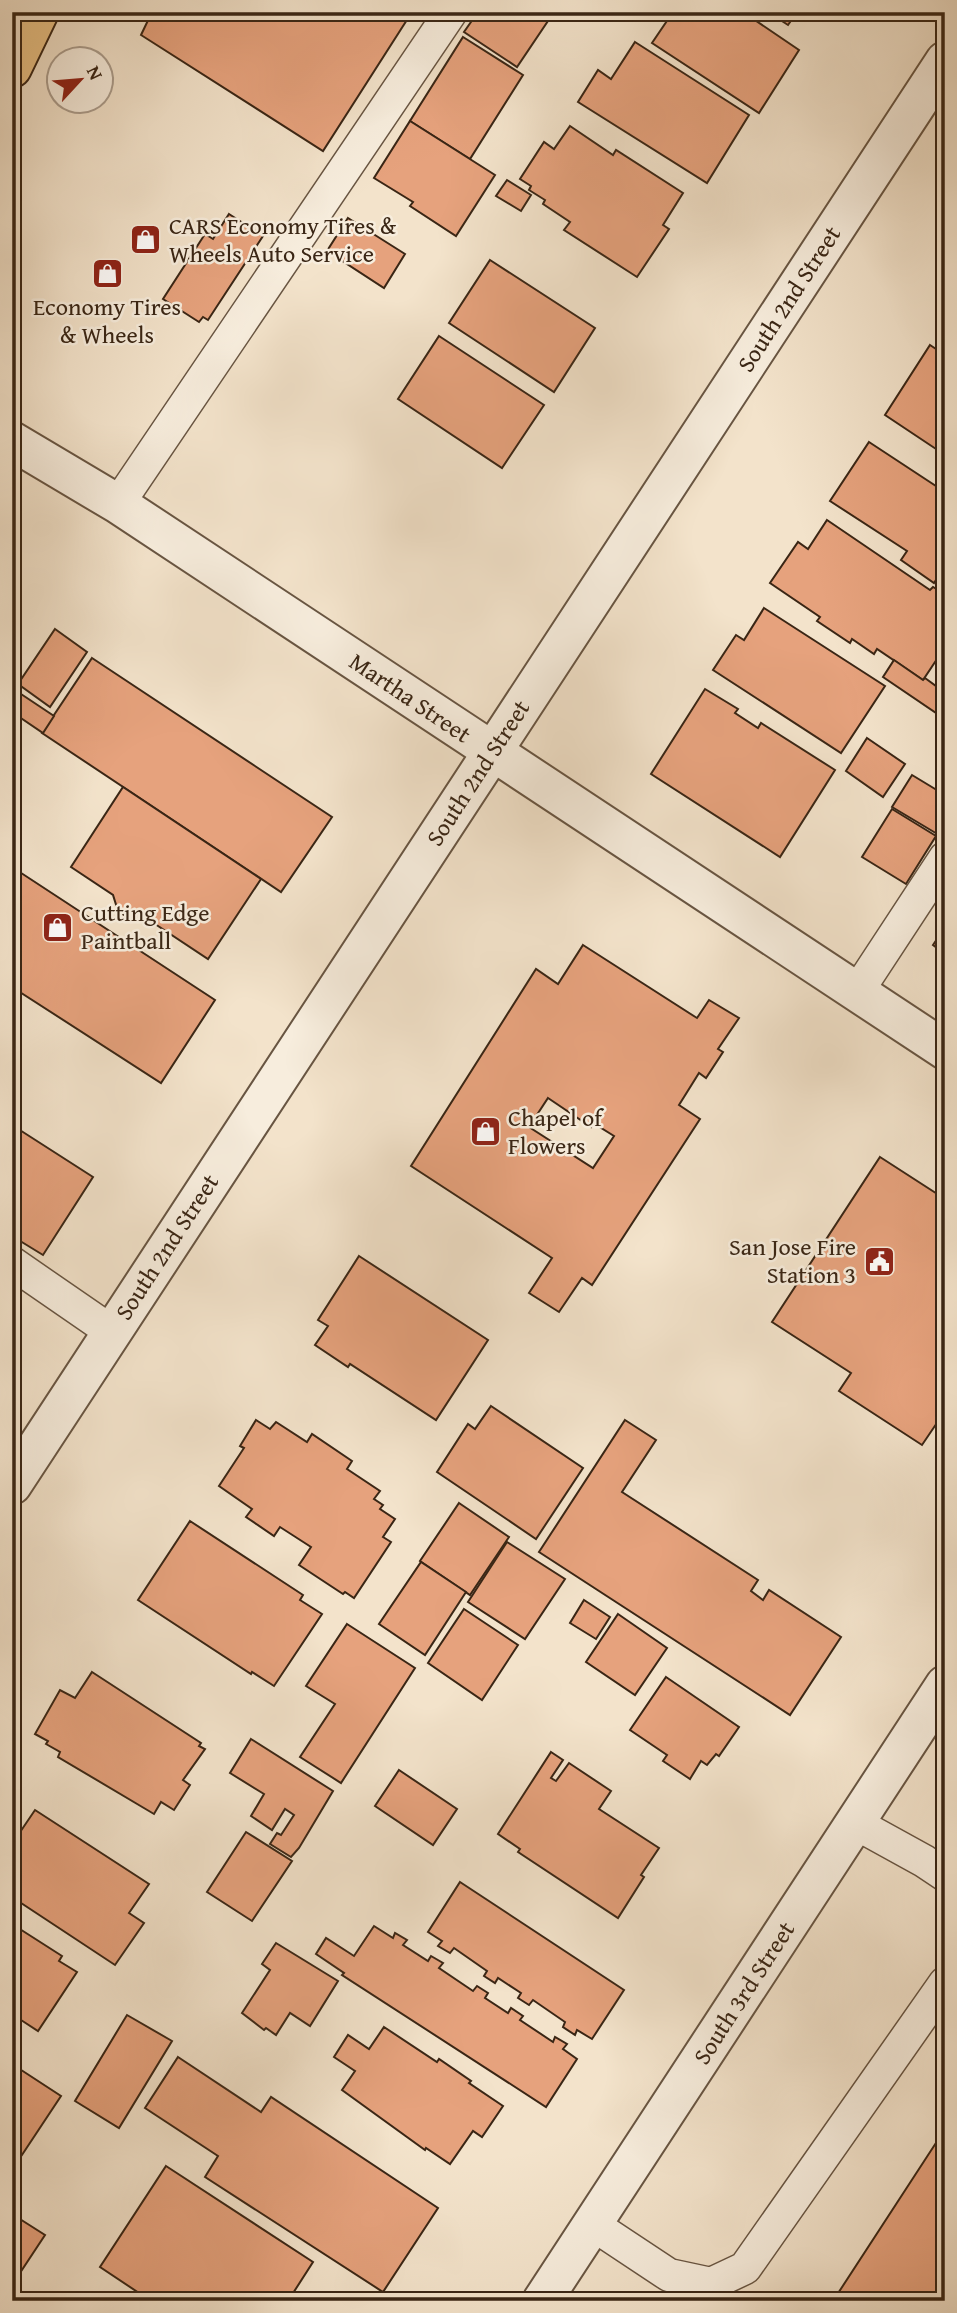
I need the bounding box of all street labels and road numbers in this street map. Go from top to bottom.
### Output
street label: South 2nd Street [728,218,849,379]
street label: Martha Street [342,644,479,752]
street label: South 2nd Street [417,692,538,853]
street label: South 2nd Street [106,1166,227,1327]
street label: South 3rd Street [684,1914,803,2071]

